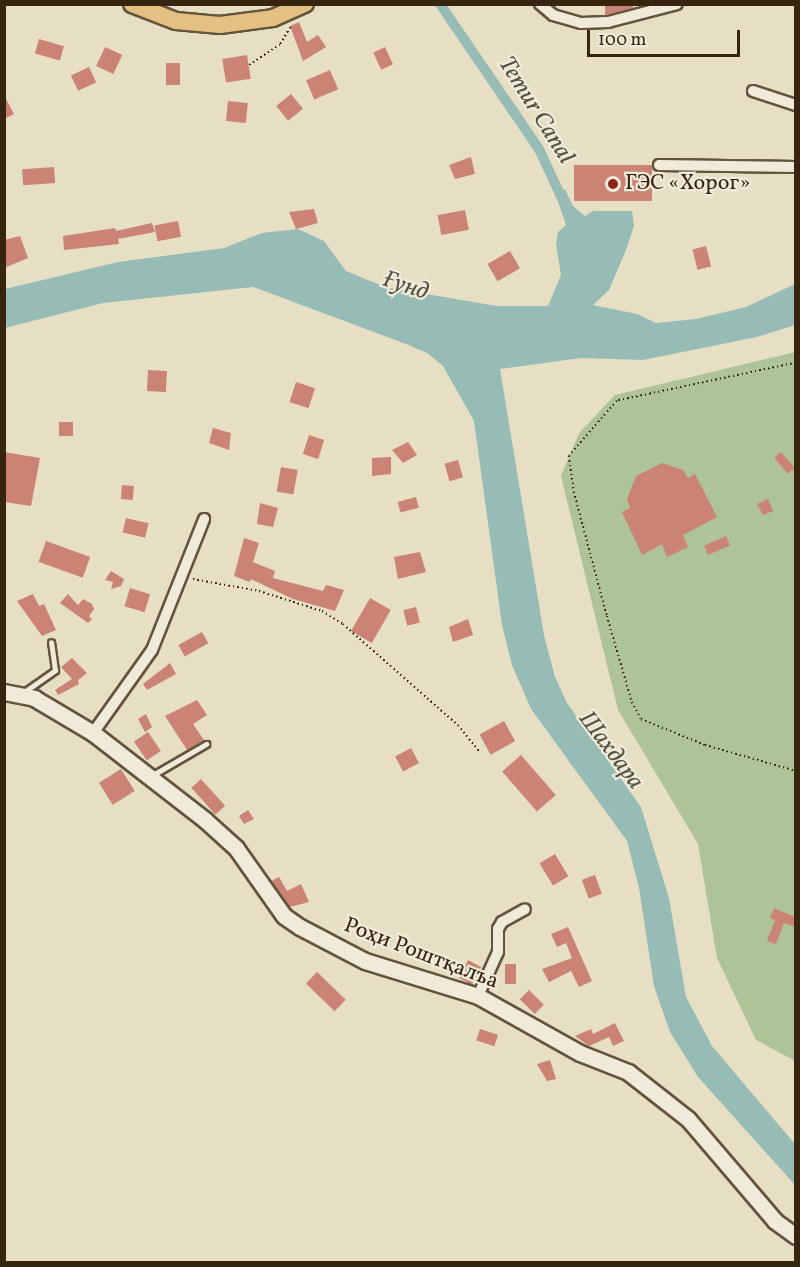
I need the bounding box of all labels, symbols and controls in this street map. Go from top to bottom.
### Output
scale bar [590,18,743,56]
text: 100 m [598,28,647,53]
water label: Temur Canal [491,52,579,170]
place label: ГЭС «Хорог» [625,171,751,197]
marker: ГЭС «Хорог» [606,177,620,191]
water label: Ғунд [379,266,431,308]
water label: Шахдара [571,706,649,796]
street label: Роҳи Роштқалъа [340,912,502,996]

